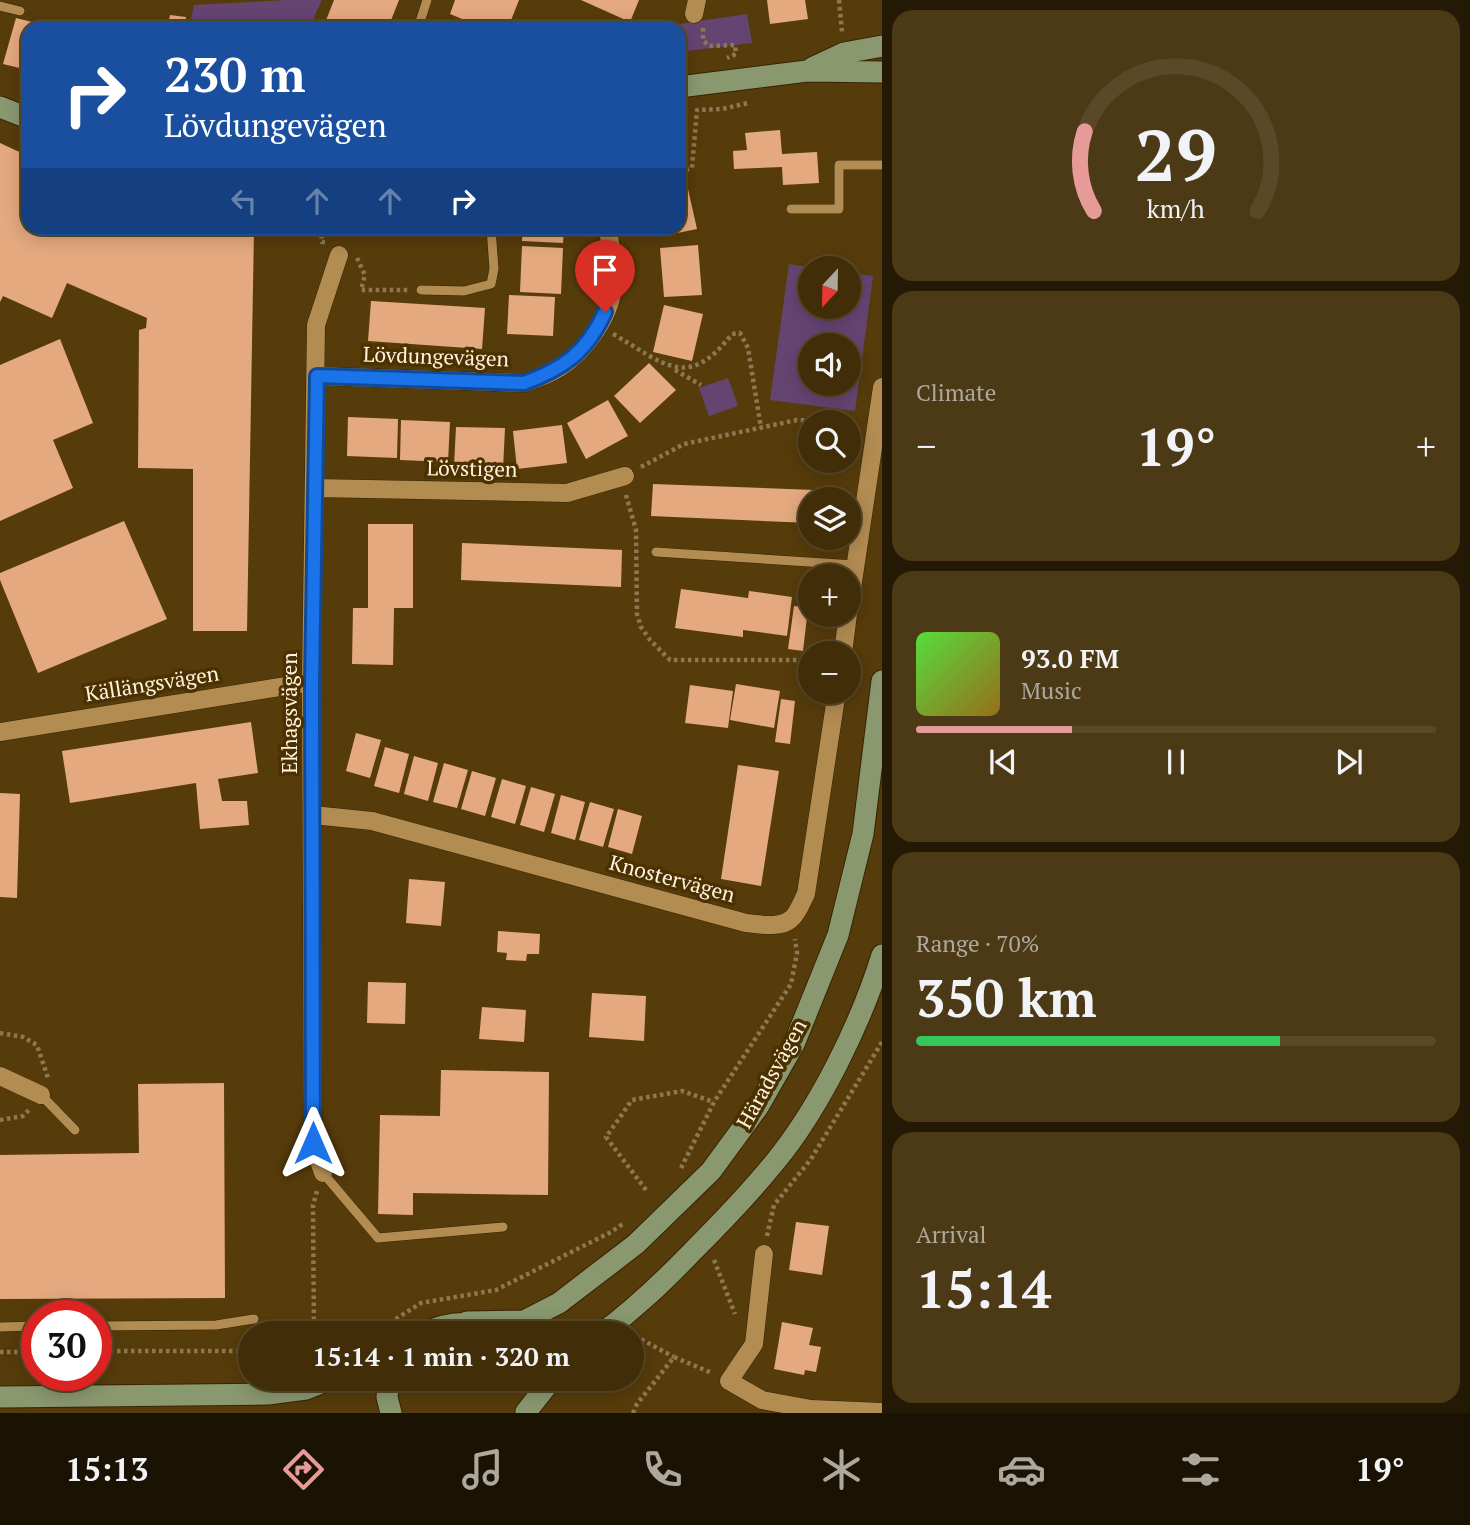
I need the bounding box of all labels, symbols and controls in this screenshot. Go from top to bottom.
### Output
text: 230 m [164,41,306,106]
icon: right [49,49,140,140]
text: Lövdungevägen [164,104,387,146]
text: 29 [1135,106,1217,203]
icon: left [225,182,263,220]
icon: ahead [298,182,336,220]
icon: ahead [371,182,409,220]
icon: right [444,182,482,220]
text: km/h [1147,192,1205,225]
pin [575,240,635,312]
icon: arrive [586,251,624,289]
north arrow [798,256,861,318]
map controls [798,256,861,704]
button: sound [798,333,861,396]
street label: Lövdungevägen [363,339,510,373]
text: Climate [916,377,996,408]
button: search [798,410,861,473]
text: 19° [1136,412,1216,481]
text: − [916,421,936,471]
text: + [1416,421,1436,471]
street label: Lövstigen [426,453,518,483]
button: layers [798,487,861,550]
button: + [798,564,861,627]
button: − [798,641,861,704]
text: 93.0 FM [1021,641,1119,675]
street label: Ekhagsvägen [275,652,303,774]
street label: Källängsvägen [83,659,221,707]
text: Music [1021,675,1082,706]
icon: previous [984,743,1022,781]
icon: pause [1157,743,1195,781]
icon: next [1330,743,1368,781]
street label: Knostervägen [606,848,739,908]
text: Range · 70% [916,928,1039,959]
text: 350 km [916,963,1097,1032]
street label: Häradsvägen [730,1014,813,1133]
position arrow [276,1106,350,1180]
text: Arrival [916,1219,987,1250]
text: 15:14 [916,1254,1051,1323]
speed limit sign: 30 [21,1300,112,1391]
text: 15:14 · 1 min · 320 m [312,1339,570,1373]
icon: directions [279,1445,328,1494]
icon: music [458,1445,507,1494]
icon: phone [638,1445,687,1494]
icon: climate [817,1445,866,1494]
icon: car [997,1445,1046,1494]
icon: filters [1176,1445,1225,1494]
text: 15:13 [65,1448,149,1490]
text: 19° [1355,1448,1405,1490]

